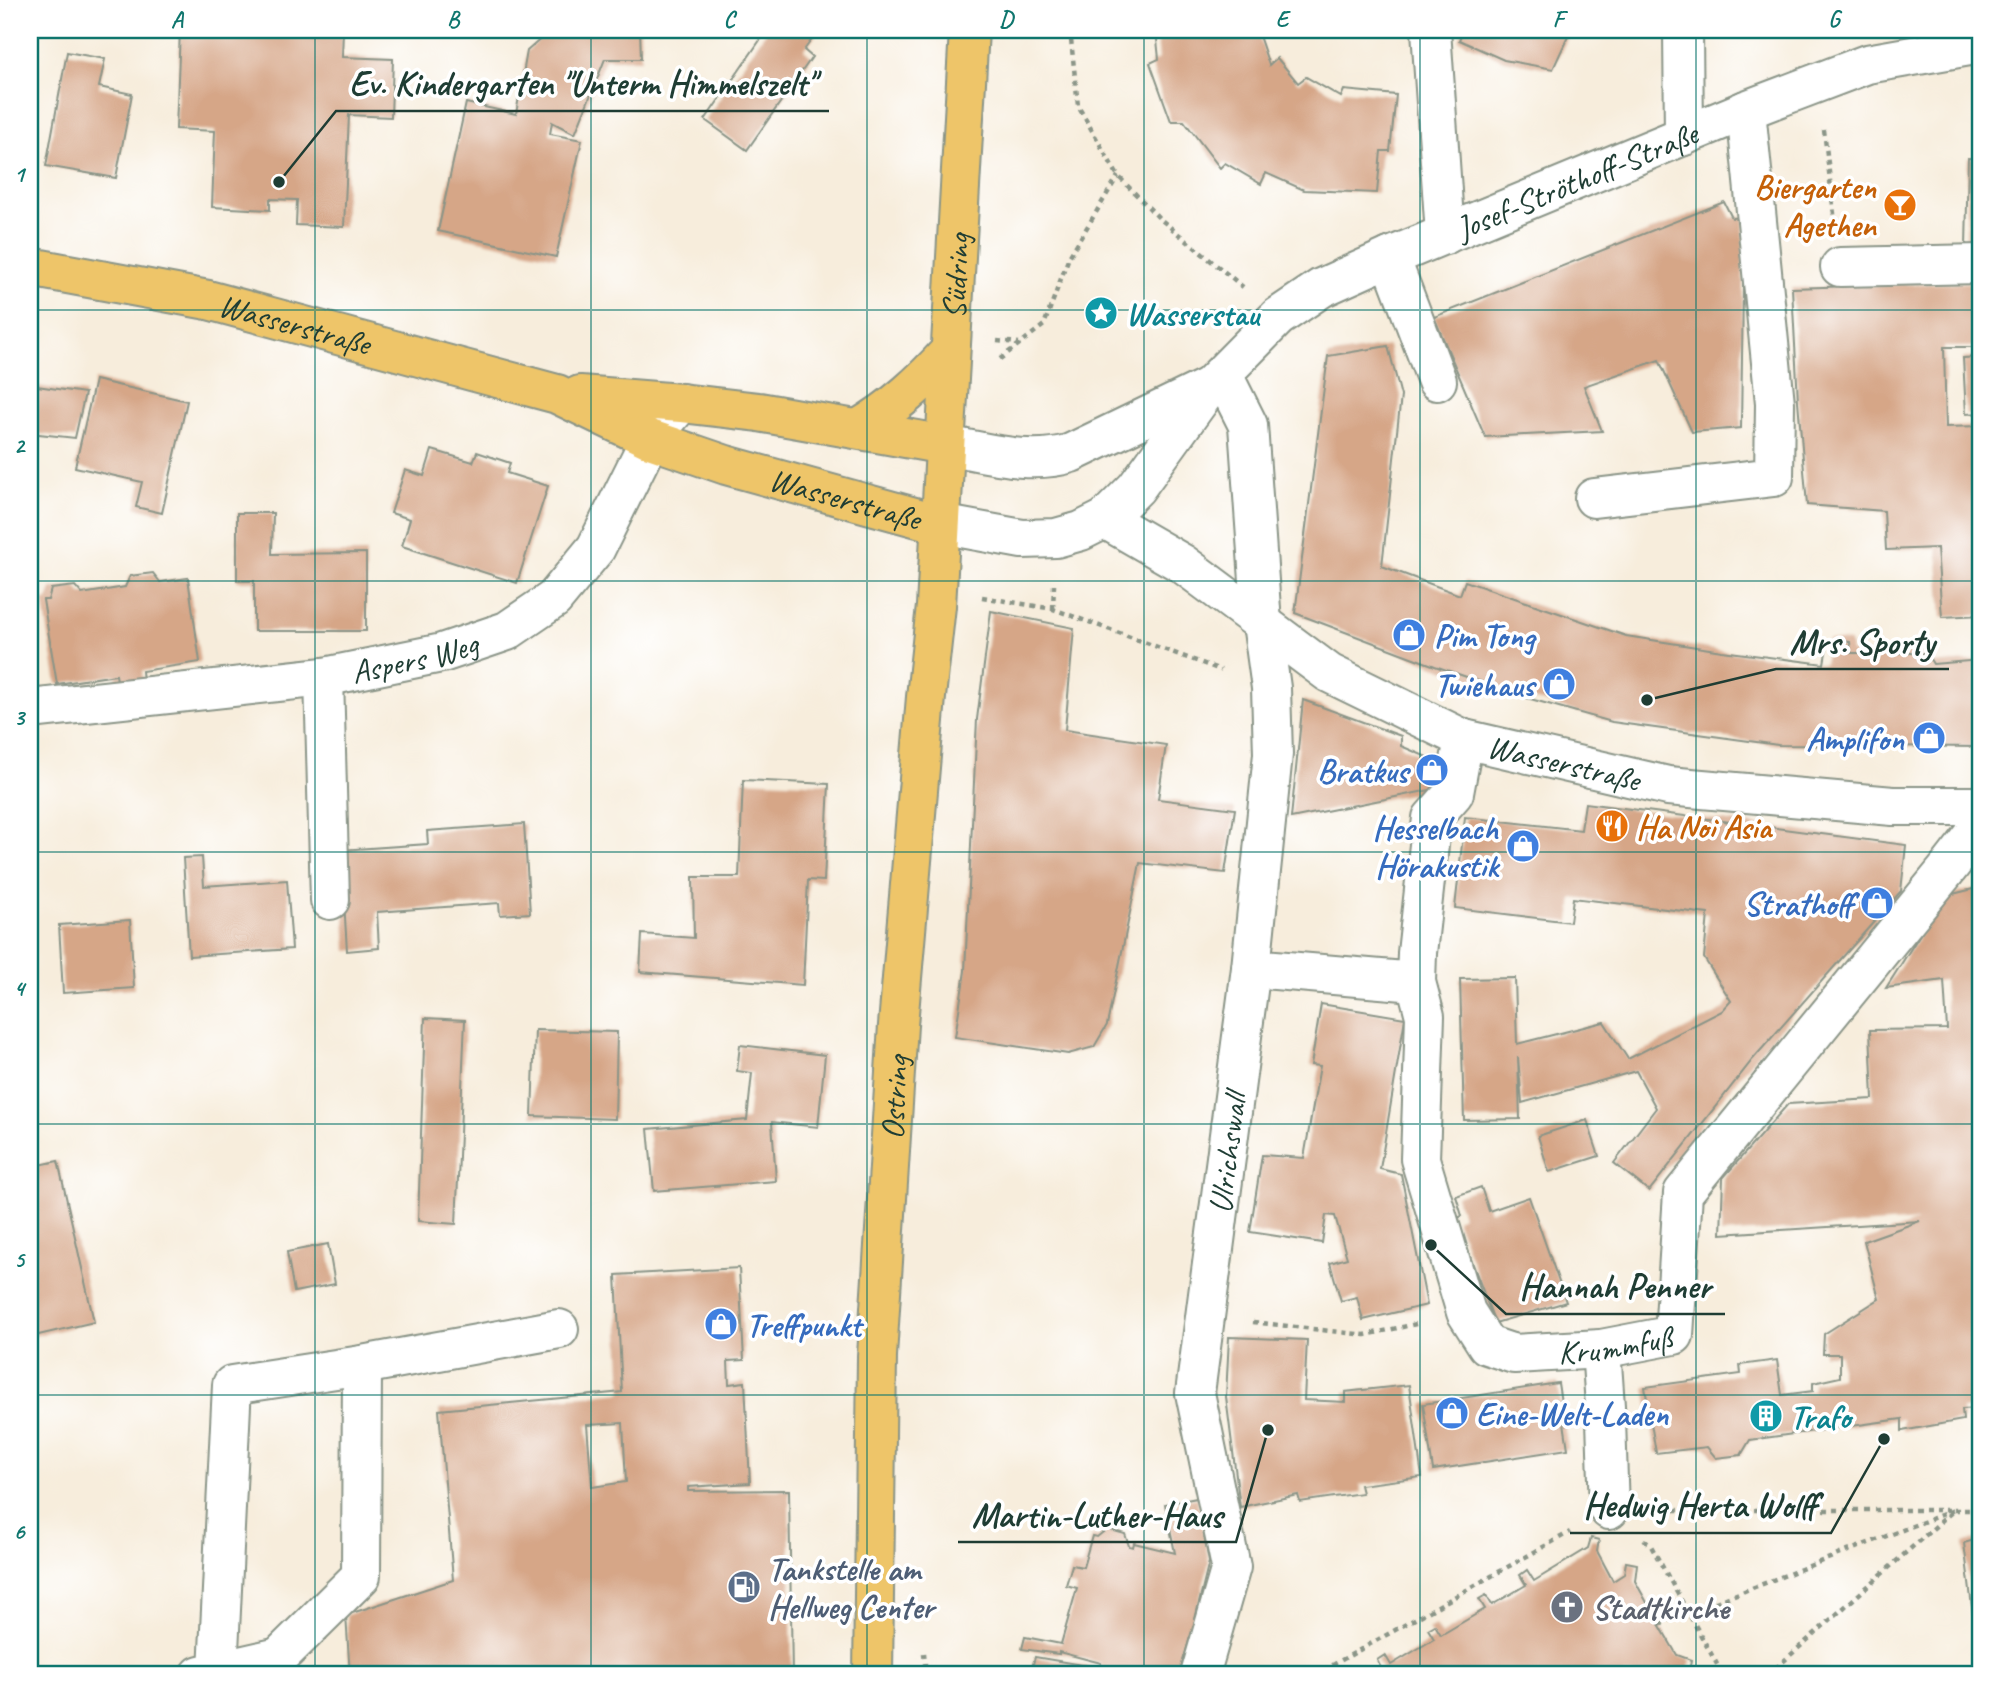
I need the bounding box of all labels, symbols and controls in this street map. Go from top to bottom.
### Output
text: A [171,5,185,34]
text: B [447,5,461,34]
text: C [724,5,738,34]
text: D [999,5,1015,34]
text: E [1276,5,1292,34]
text: F [1553,5,1569,34]
text: G [1828,5,1843,34]
callout: Ev. Kindergarten "Unterm Himmelszelt" [336,55,829,111]
text: Ev. Kindergarten "Unterm Himmelszelt" [349,61,823,106]
street label: Josef-Ströthoff-Straße [1448,112,1706,250]
text: 1 [14,160,27,189]
place label: Biergarten Agethen [1754,166,1877,246]
bar icon: Biergarten Agethen [1881,186,1919,224]
street label: Südring [932,231,979,320]
street label: Wasserstraße [214,284,377,365]
place label: Wasserstau [1126,293,1262,335]
place icon: Wasserstau [1082,294,1120,332]
text: 2 [14,431,27,460]
street label: Wasserstraße [765,458,928,540]
callout: Mrs. Sporty [1776,613,1949,669]
place label: Pim Tong [1434,615,1538,657]
shop icon: Pim Tong [1390,616,1428,654]
text: Mrs. Sporty [1789,620,1938,665]
street label: Aspers Weg [348,622,485,693]
place label: Twiehaus [1434,664,1537,706]
shop icon: Twiehaus [1540,665,1578,703]
text: 3 [14,703,27,732]
place label: Amplifon [1806,718,1905,760]
shop icon: Amplifon [1910,719,1948,757]
street label: Wasserstraße [1483,725,1646,801]
place label: Bratkus [1317,750,1411,792]
shop icon: Bratkus [1413,751,1451,789]
place label: Ha Noi Asia [1636,806,1774,848]
place label: Hesselbach Hörakustik [1372,807,1501,887]
restaurant icon: Ha Noi Asia [1593,807,1631,845]
shop icon: Hesselbach Hörakustik [1504,827,1542,865]
place label: Strathoff [1744,883,1860,925]
shop icon: Strathoff [1858,884,1896,922]
text: 4 [14,974,27,1003]
street label: Ostring [871,1052,918,1141]
street label: Ulrichswall [1199,1085,1257,1216]
text: 5 [14,1245,26,1274]
callout: Hannah Penner [1506,1258,1725,1314]
text: Hannah Penner [1519,1264,1714,1309]
place label: Treffpunkt [746,1304,865,1346]
shop icon: Treffpunkt [702,1305,740,1343]
street label: Krummfuß [1557,1315,1680,1373]
place label: Eine-Welt-Laden [1476,1393,1669,1435]
shop icon: Eine-Welt-Laden [1433,1394,1471,1432]
place label: Trafo [1790,1396,1854,1438]
building icon: Trafo [1747,1397,1785,1435]
callout: Hedwig Herta Wolff [1570,1477,1831,1533]
text: Hedwig Herta Wolff [1583,1483,1824,1528]
callout: Martin-Luther-Haus [958,1486,1236,1542]
text: Martin-Luther-Haus [972,1493,1226,1538]
text: 6 [14,1517,27,1546]
place label: Tankstelle am Hellweg Center [768,1548,938,1628]
fuel station icon: Tankstelle am Hellweg Center [725,1568,763,1606]
place label: Stadtkirche [1592,1587,1732,1629]
church icon: Stadtkirche [1548,1588,1586,1626]

